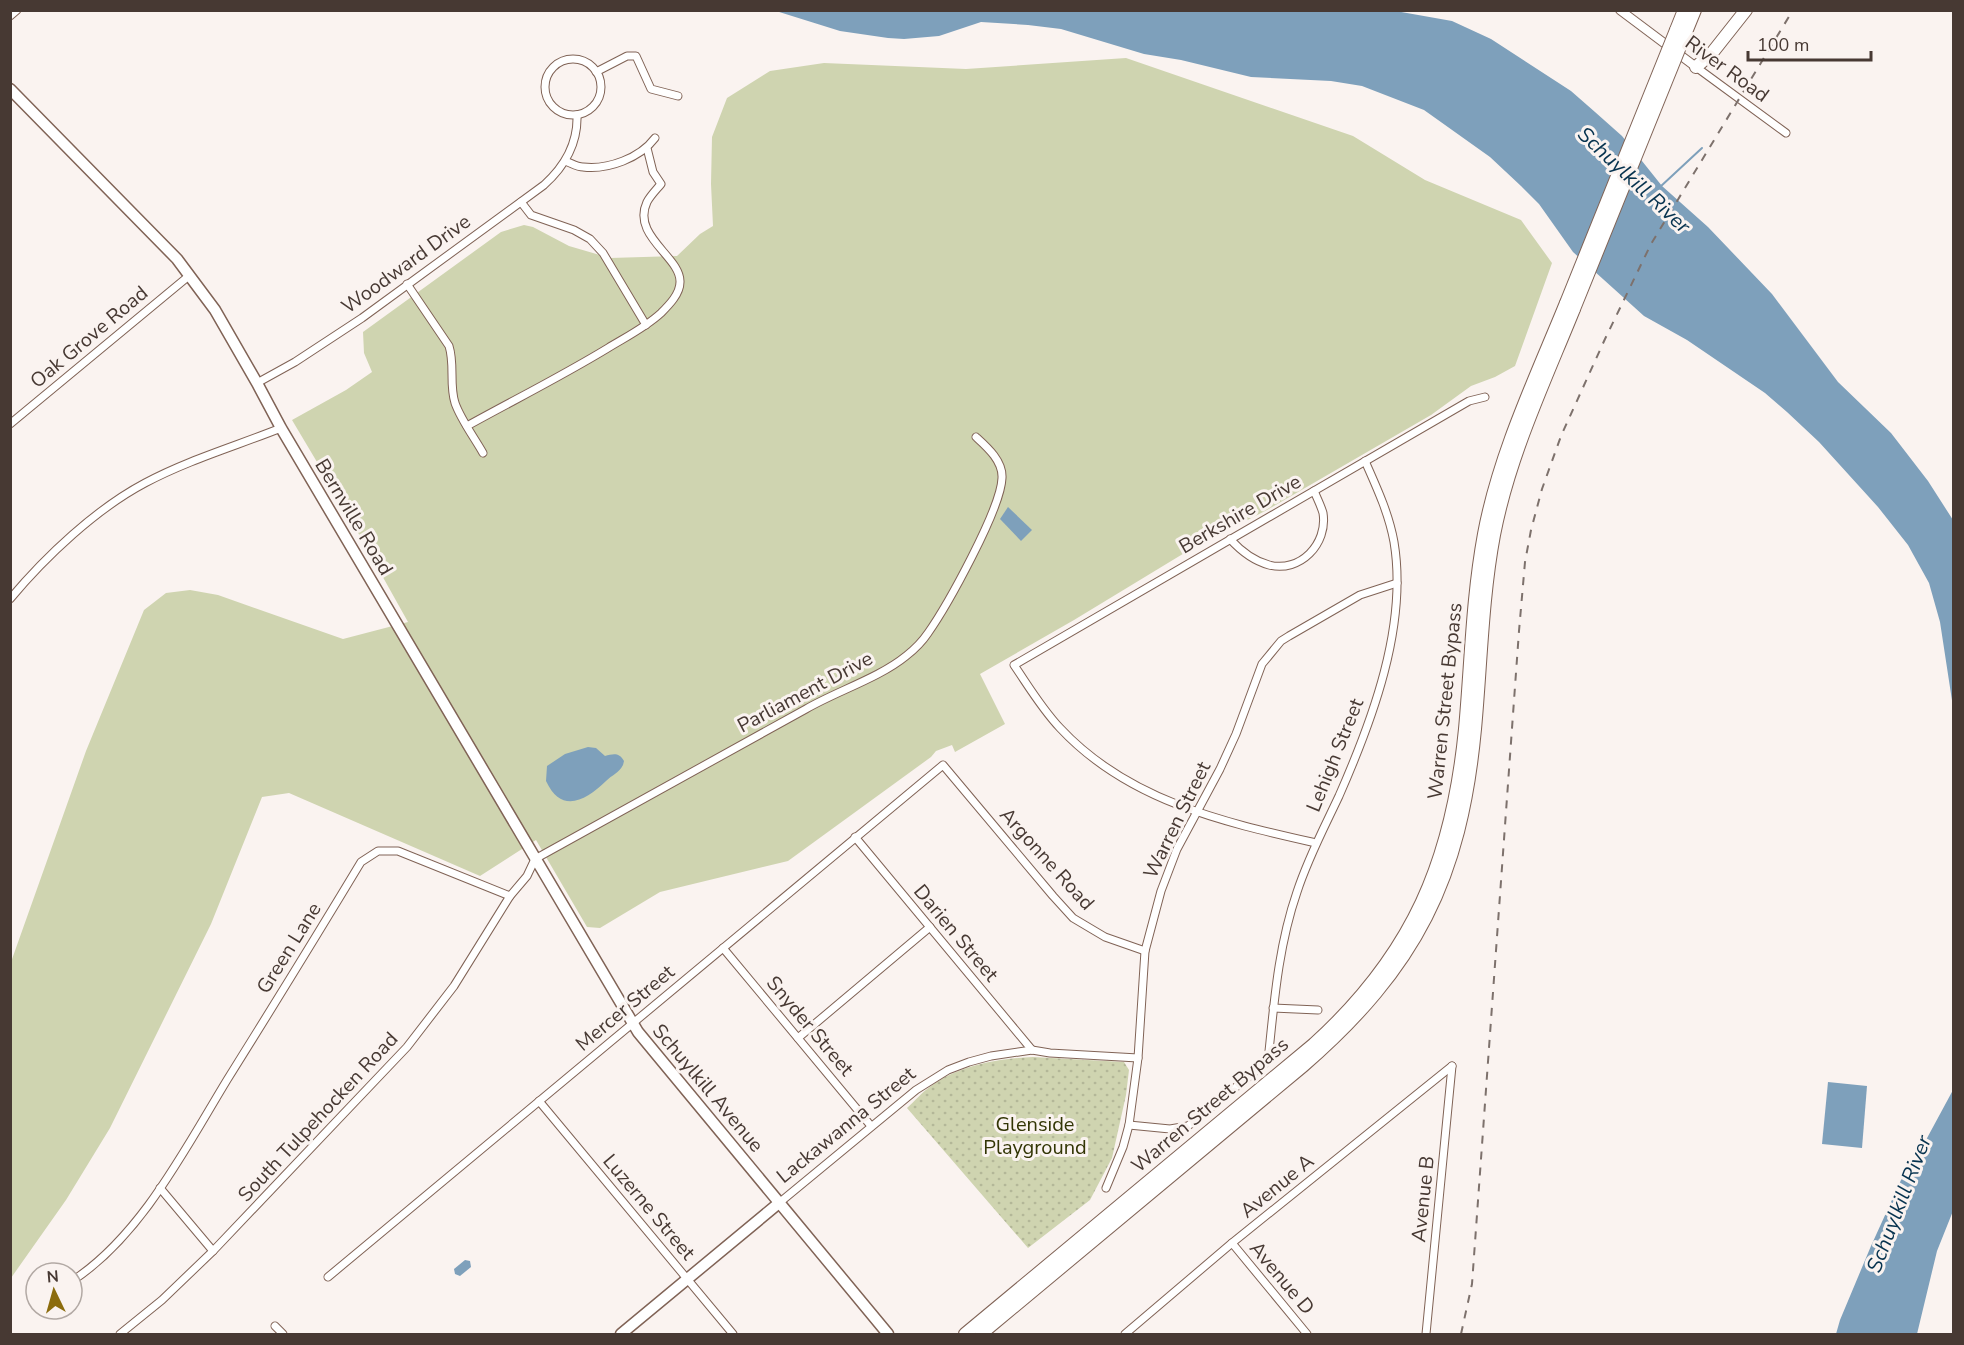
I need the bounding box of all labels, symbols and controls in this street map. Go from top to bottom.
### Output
scale bar [1748,24,1871,62]
street label: River Road [1680,29,1774,109]
text: 100 m [1757,33,1809,57]
water label: Schuylkill River [1571,120,1697,240]
street label: Woodward Drive [336,208,476,320]
street label: Oak Grove Road [24,280,154,394]
street label: Bernville Road [309,454,399,580]
street label: Berkshire Drive [1174,468,1306,560]
street label: Warren Street Bypass [1421,601,1469,801]
street label: Parliament Drive [733,645,877,739]
street label: Lehigh Street [1300,693,1370,816]
street label: Warren Street [1137,756,1217,883]
street label: Argonne Road [994,802,1100,916]
street label: Darien Street [907,879,1005,988]
street label: Green Lane [250,897,328,999]
street label: Mercer Street [570,958,681,1057]
street label: Snyder Street [760,970,860,1082]
street label: Schuylkill Avenue [646,1018,770,1158]
street label: South Tulpehocken Road [232,1026,404,1208]
street label: Warren Street Bypass [1126,1031,1294,1179]
street label: Lackawanna Street [771,1060,922,1189]
park label: Glenside Playground [983,1111,1087,1161]
water label: Schuylkill River [1860,1131,1938,1277]
street label: Luzerne Street [597,1148,702,1266]
street label: Avenue A [1234,1148,1320,1224]
street label: Avenue B [1405,1154,1441,1244]
street label: Avenue D [1243,1236,1321,1320]
north arrow [24,1261,84,1321]
text: N [46,1266,60,1289]

